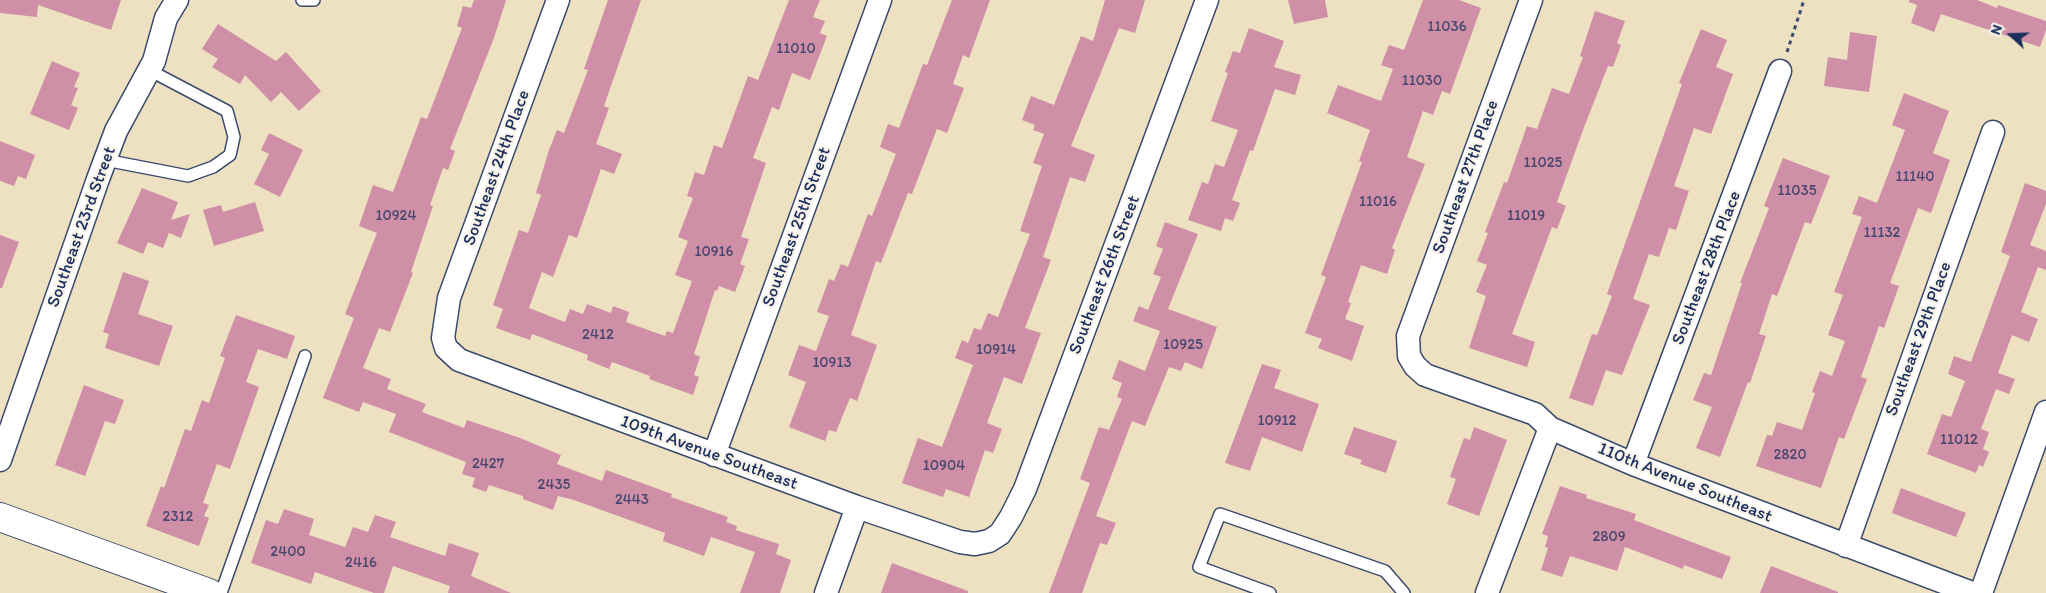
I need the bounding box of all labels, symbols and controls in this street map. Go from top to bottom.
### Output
north arrow [1986,10,2036,60]
house number: 11036 [1427,18,1467,36]
text: N [1987,22,2006,37]
house number: 11010 [776,40,816,58]
house number: 11030 [1402,72,1442,90]
street label: Southeast 24th Place [459,87,535,249]
street label: Southeast 27th Place [1428,97,1504,257]
street label: Southeast 23rd Street [43,144,121,310]
street label: Southeast 25th Street [758,144,836,310]
house number: 11025 [1524,154,1562,172]
house number: 11140 [1895,168,1935,186]
house number: 11035 [1777,182,1817,200]
street label: Southeast 28th Place [1668,188,1746,348]
street label: Southeast 26th Street [1065,192,1145,358]
house number: 11016 [1359,193,1397,211]
house number: 10924 [376,207,416,225]
house number: 11019 [1507,207,1545,225]
house number: 11132 [1864,224,1900,242]
house number: 10916 [695,243,733,261]
street label: Southeast 29th Place [1881,259,1957,419]
house number: 2412 [582,326,614,344]
house number: 10925 [1163,336,1203,354]
house number: 10914 [976,341,1016,359]
house number: 10913 [812,354,852,372]
street label: 109th Avenue Southeast [617,411,801,495]
house number: 10912 [1258,412,1296,430]
house number: 11012 [1940,431,1978,449]
street label: 110th Avenue Southeast [1595,438,1775,528]
house number: 2820 [1773,446,1807,464]
house number: 2427 [472,455,504,473]
house number: 10904 [923,457,965,475]
house number: 2435 [538,476,570,494]
house number: 2443 [615,491,649,509]
house number: 2312 [163,508,193,526]
house number: 2809 [1592,528,1626,546]
house number: 2400 [270,543,306,561]
house number: 2416 [345,554,377,572]

